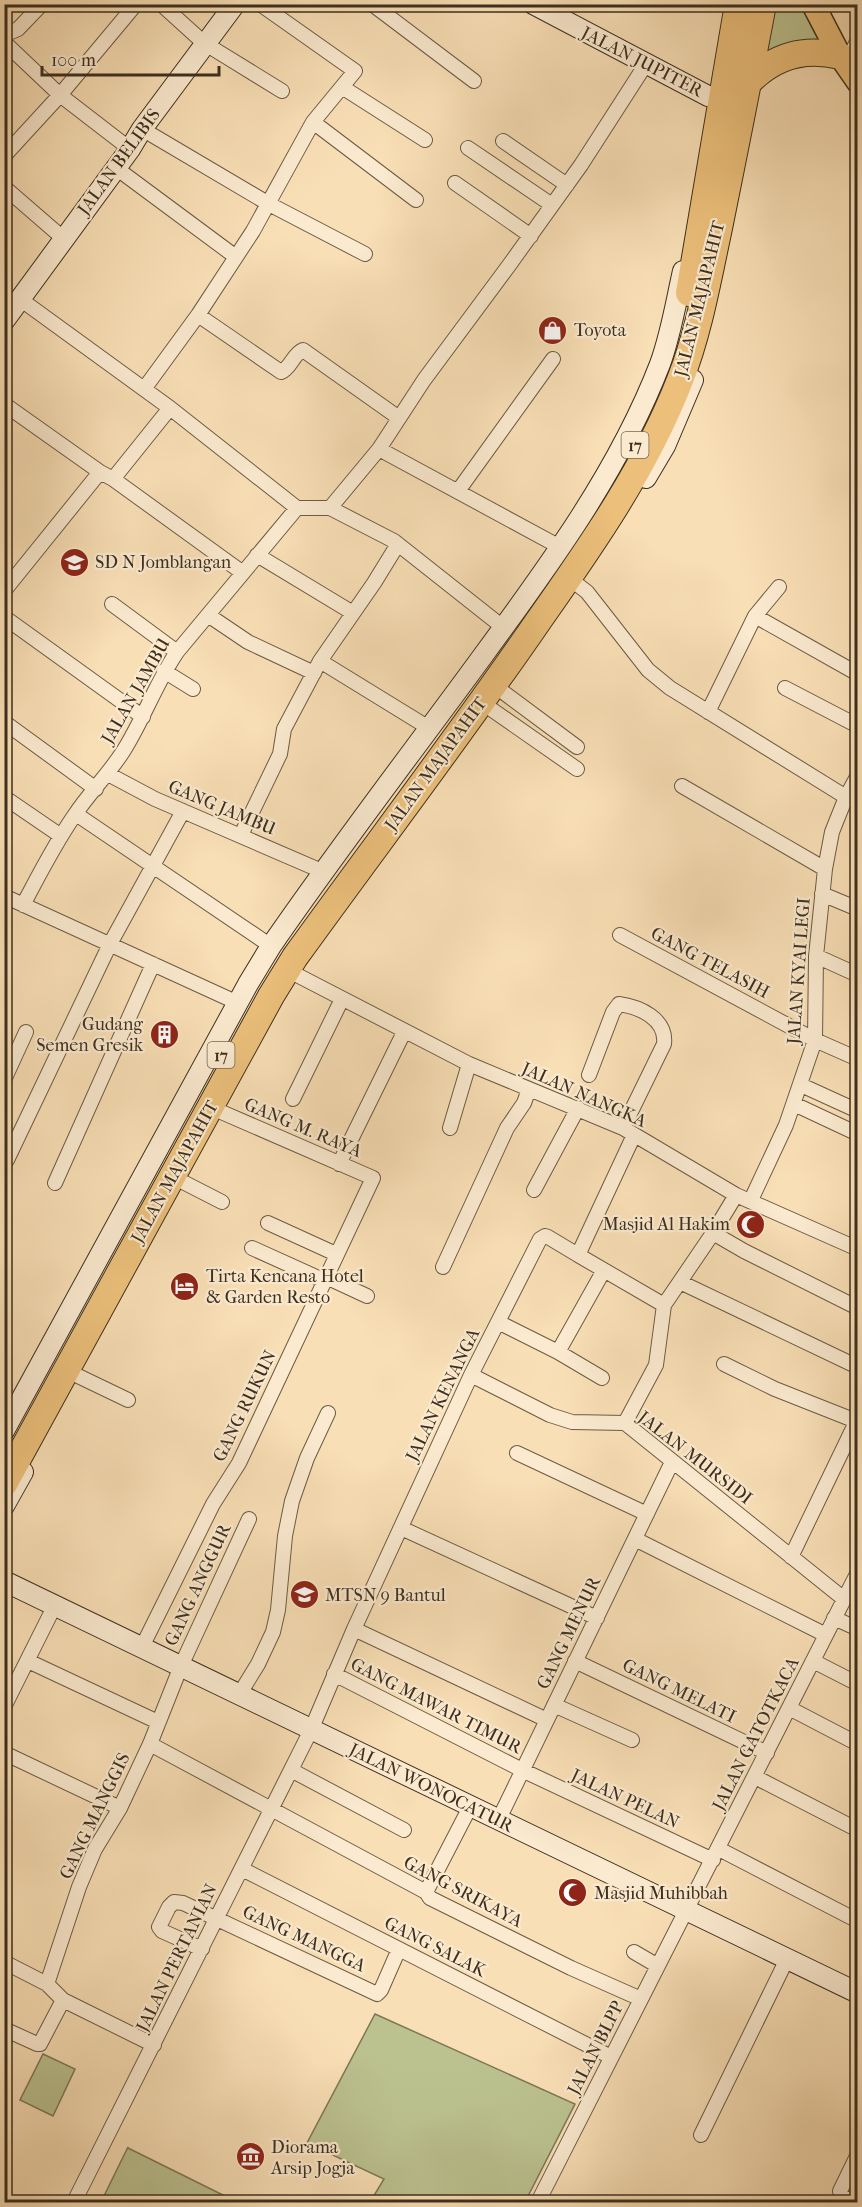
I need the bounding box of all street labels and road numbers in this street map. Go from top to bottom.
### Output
street label: JALAN JUPITER [576,21,707,102]
street label: JALAN BELIBIS [72,104,165,221]
street label: JALAN MAJAPAHIT [670,218,730,381]
road number: 17 [622,432,648,458]
street label: JALAN JAMBU [96,634,175,749]
street label: JALAN MAJAPAHIT [379,692,492,836]
street label: GANG JAMBU [165,776,279,840]
street label: JALAN KYAI LEGI [783,897,815,1047]
street label: GANG TELASIH [647,923,773,1003]
road number: 17 [208,1042,234,1068]
street label: JALAN NANGKA [516,1057,650,1132]
street label: GANG M. RAYA [241,1094,365,1162]
street label: JALAN MAJAPAHIT [126,1096,223,1249]
street label: JALAN KENANGA [401,1325,484,1467]
street label: GANG RUKUN [209,1347,281,1465]
street label: JALAN MURSIDI [632,1406,756,1509]
street label: GANG ANGGUR [161,1520,236,1649]
street label: GANG MENUR [533,1572,606,1693]
street label: GANG MAWAR TIMUR [347,1654,526,1759]
street label: JALAN GATOTKACA [707,1654,804,1816]
street label: GANG MELATI [619,1655,739,1727]
street label: JALAN WONOCATUR [344,1738,517,1837]
street label: GANG MANGGIS [55,1749,135,1883]
street label: JALAN PELAN [566,1764,683,1833]
street label: GANG SRIKAYA [400,1852,526,1932]
street label: JALAN PERTANIAN [131,1880,222,2037]
street label: GANG MANGGA [239,1901,369,1977]
street label: GANG SALAK [381,1912,490,1982]
street label: JALAN BLPP [562,1997,629,2100]

